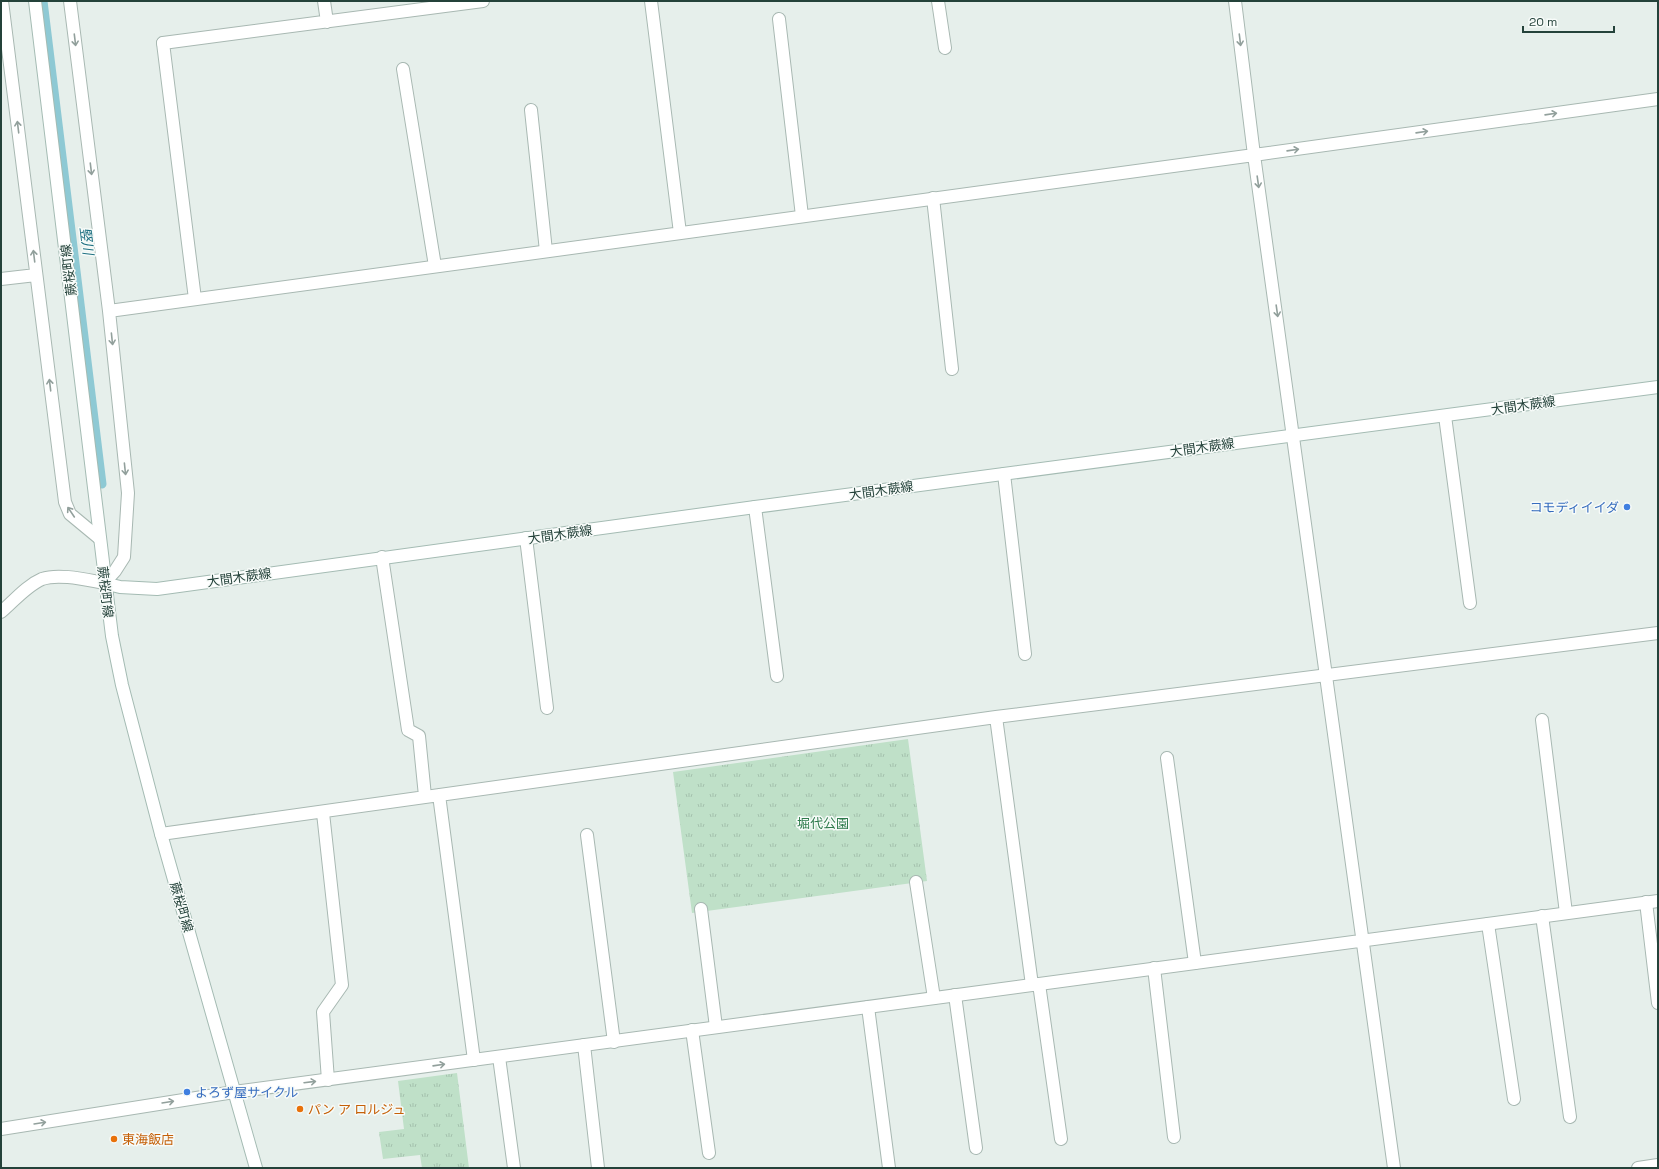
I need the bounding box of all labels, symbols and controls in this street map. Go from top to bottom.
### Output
scale bar [1523,8,1614,34]
text: 20 m [1529,14,1557,30]
one-way arrow [71,33,79,46]
one-way arrow [1236,33,1243,46]
one-way arrow [1544,110,1557,118]
one-way arrow [15,121,22,134]
one-way arrow [1415,128,1428,136]
one-way arrow [1286,146,1299,154]
one-way arrow [87,162,95,175]
one-way arrow [1254,176,1262,189]
water label: 竪川 [76,226,98,258]
street label: 蕨桜町線 [57,243,80,297]
one-way arrow [30,250,37,263]
one-way arrow [1273,304,1280,317]
one-way arrow [108,332,116,345]
one-way arrow [46,379,54,392]
street label: 大間木蕨線 [1490,393,1556,418]
street label: 大間木蕨線 [1169,435,1235,460]
one-way arrow [121,462,129,475]
street label: 大間木蕨線 [848,478,914,503]
place label: コモディイイダ [1529,499,1619,516]
marker: コモディイイダ [1622,502,1632,512]
one-way arrow [67,507,75,518]
street label: 大間木蕨線 [527,522,593,547]
street label: 蕨桜町線 [94,565,117,619]
street label: 大間木蕨線 [206,565,272,590]
park label: 堀代公園 [797,815,849,832]
street label: 蕨桜町線 [166,880,197,934]
one-way arrow [432,1061,445,1069]
one-way arrow [304,1078,317,1086]
place label: よろず屋サイクル [195,1084,298,1101]
marker: よろず屋サイクル [182,1087,192,1097]
one-way arrow [161,1098,174,1106]
place label: パン ア ロルジュ [308,1101,405,1118]
marker: パン ア ロルジュ [295,1104,305,1114]
one-way arrow [33,1119,46,1127]
place label: 東海飯店 [122,1131,174,1148]
marker: 東海飯店 [109,1134,119,1144]

